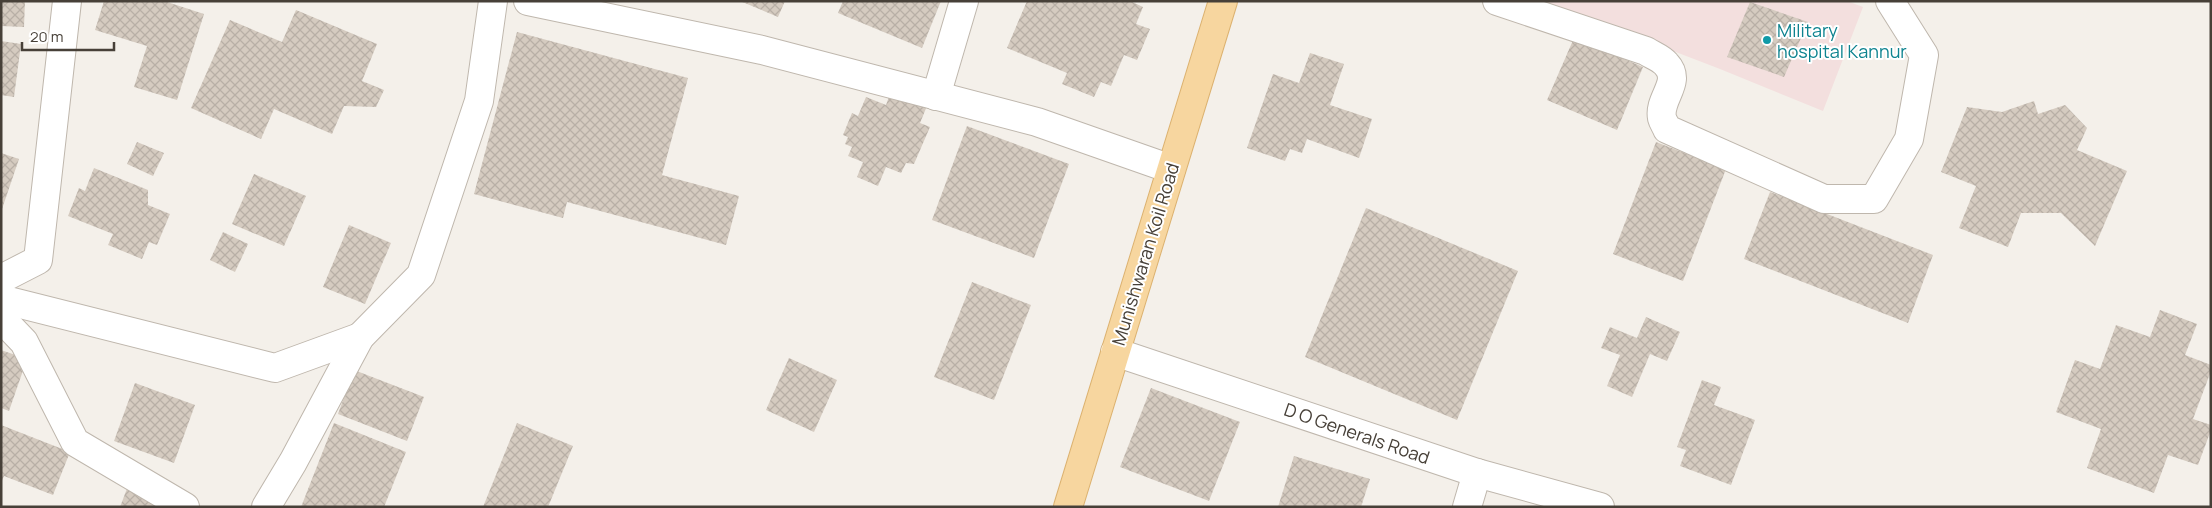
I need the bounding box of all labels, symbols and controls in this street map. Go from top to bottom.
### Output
place label: Military hospital Kannur [1777,18,1907,63]
scale bar [22,20,115,52]
text: 20 m [30,26,63,47]
marker: Military hospital Kannur [1761,34,1773,46]
street label: Munishwaran Koil Road [1106,160,1184,348]
street label: D O Generals Road [1281,397,1433,469]

